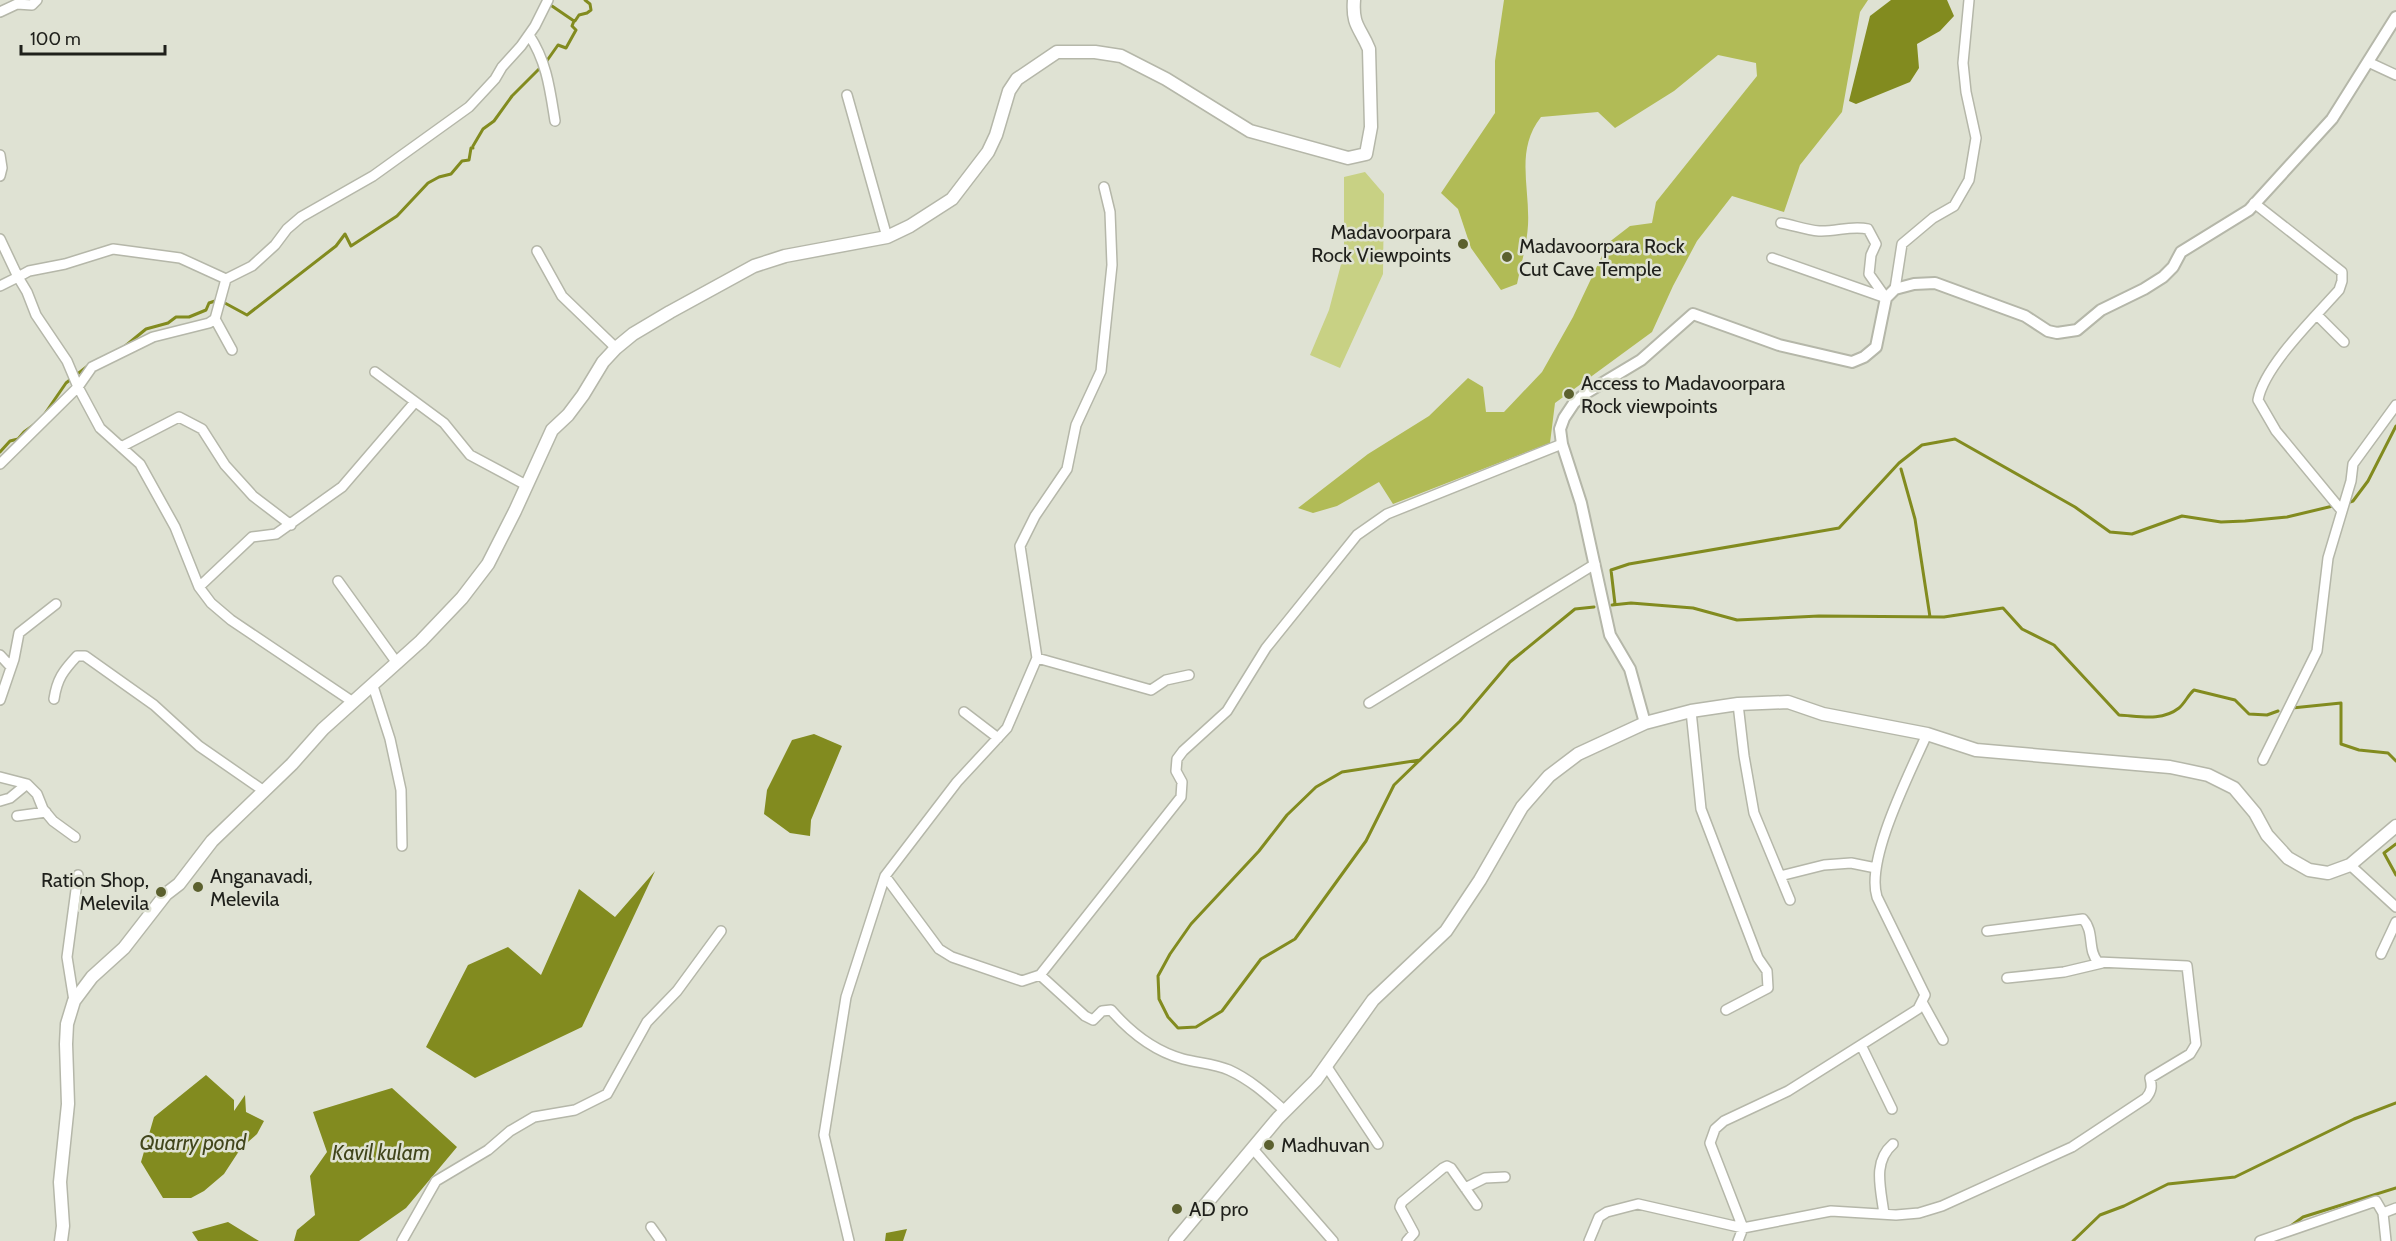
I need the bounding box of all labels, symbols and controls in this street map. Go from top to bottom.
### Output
scale bar [21,18,165,56]
text: 100 m [30,28,81,50]
place label: Madavoorpara Rock Viewpoints [1311,220,1451,267]
place label: Madavoorpara Rock Cut Cave Temple [1519,234,1685,281]
marker: Madavoorpara Rock Viewpoints [1456,237,1470,251]
marker: Madavoorpara Rock Cut Cave Temple [1500,250,1514,264]
place label: Access to Madavoorpara Rock viewpoints [1581,371,1785,418]
marker: Access to Madavoorpara Rock viewpoints [1562,387,1576,401]
place label: Anganavadi, Melevila [210,864,312,911]
place label: Ration Shop, Melevila [41,868,149,915]
marker: Anganavadi, Melevila [191,880,205,894]
marker: Ration Shop, Melevila [154,885,168,899]
water label: Quarry pond [140,1130,247,1155]
place label: Madhuvan [1281,1133,1370,1157]
marker: Madhuvan [1262,1138,1276,1152]
water label: Kavil kulam [332,1140,430,1165]
place label: AD pro [1189,1197,1249,1221]
marker: AD pro [1170,1202,1184,1216]

